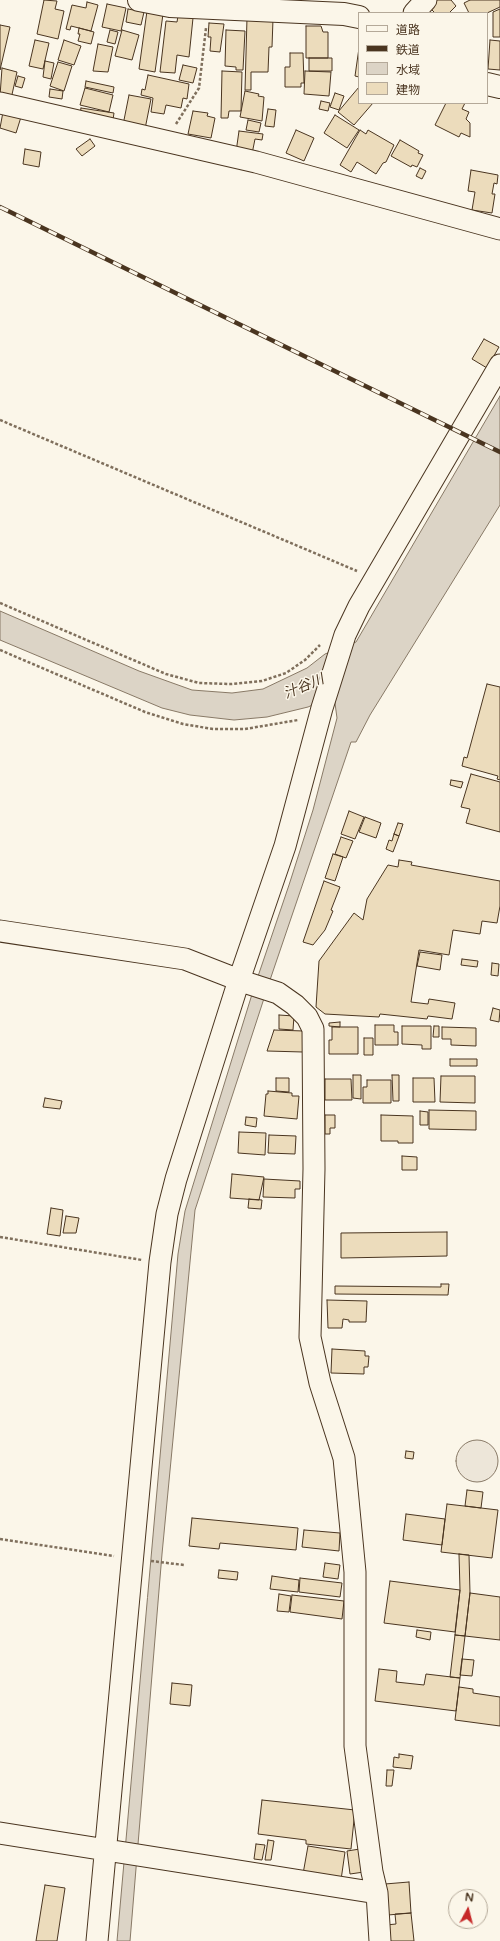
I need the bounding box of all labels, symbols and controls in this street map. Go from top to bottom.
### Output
legend [358,12,488,104]
text: 道路 [396,23,420,37]
text: 鉄道 [396,43,420,57]
text: 水域 [396,63,420,77]
text: 建物 [396,83,420,97]
water label: 汁谷川 [281,671,327,703]
north arrow [448,1889,488,1929]
text: N [464,1891,475,1905]

